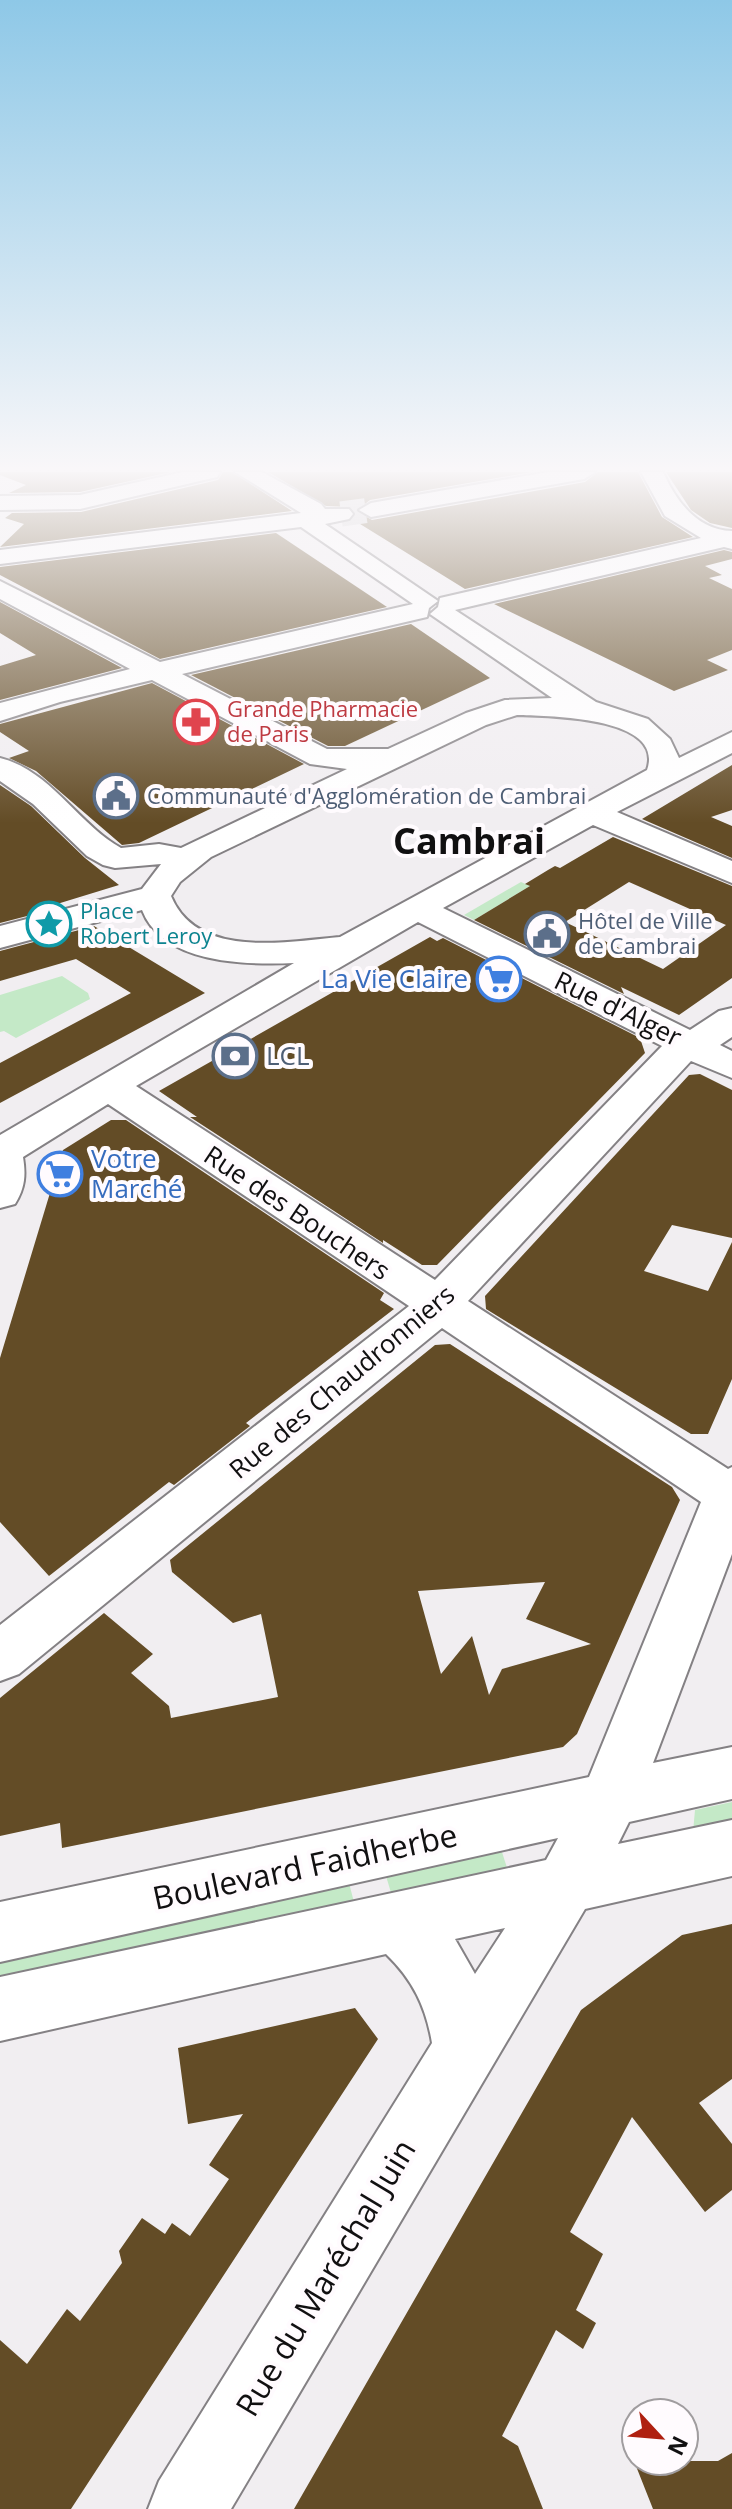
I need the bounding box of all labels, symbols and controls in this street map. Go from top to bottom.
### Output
place label: Grande Pharmacie de Paris [227,693,418,748]
pharmacy icon: Grande Pharmacie de Paris [172,698,220,746]
public building icon: Communauté d'Agglomération de Cambrai [92,772,140,820]
place label: Communauté d'Agglomération de Cambrai [147,780,586,810]
district label: Cambrai [393,816,545,865]
place label: Place Robert Leroy [80,895,213,950]
place icon: Place Robert Leroy [25,900,73,948]
place label: Hôtel de Ville de Cambrai [578,905,713,960]
public building icon: Hôtel de Ville de Cambrai [523,910,571,958]
supermarket icon: La Vie Claire [475,955,523,1003]
place label: La Vie Claire [321,960,468,996]
street label: Rue d'Alger [549,962,688,1055]
bank icon: LCL [211,1032,259,1080]
place label: LCL [266,1037,310,1073]
street label: Rue des Bouchers [197,1136,398,1288]
place label: Votre Marché [91,1140,182,1206]
supermarket icon: Votre Marché [36,1150,84,1198]
street label: Rue des Chaudronniers [221,1276,462,1486]
street label: Boulevard Faidherbe [148,1812,461,1919]
street label: Rue du Maréchal Juin [225,2131,424,2424]
north arrow [620,2397,700,2477]
text: N [661,2432,696,2461]

